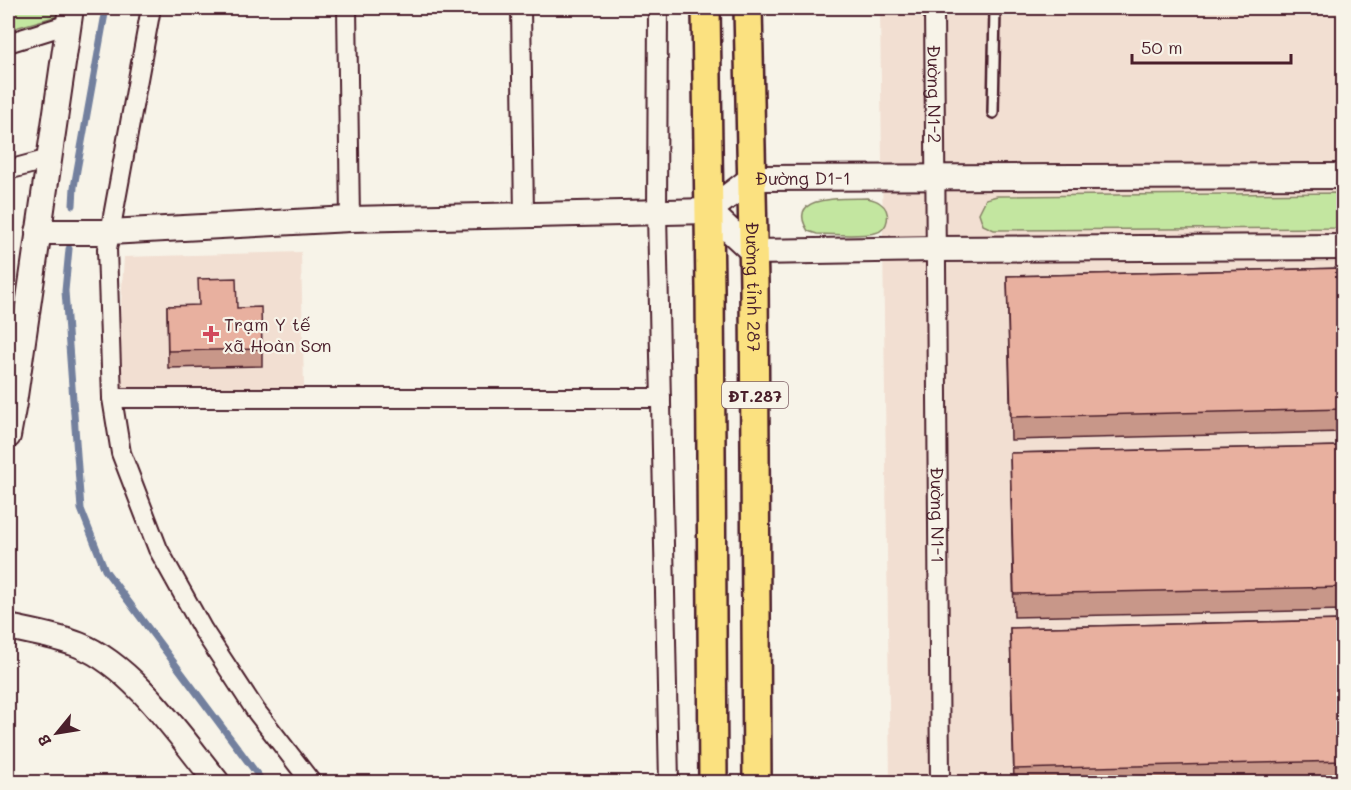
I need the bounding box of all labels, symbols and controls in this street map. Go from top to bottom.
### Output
scale bar [1132,27,1291,65]
text: 50 m [1141,35,1183,59]
street label: Đường N1-2 [922,45,947,143]
street label: Đường D1-1 [755,166,851,190]
street label: Đường tỉnh 287 [741,222,766,352]
place label: Trạm Y tế xã Hoàn Sơn [224,312,331,357]
marker: Trạm Y tế xã Hoàn Sơn [202,325,220,343]
road number: ĐT.287 [722,382,788,408]
street label: Đường N1-1 [926,467,950,563]
north arrow [27,703,87,763]
text: B [32,731,55,751]

